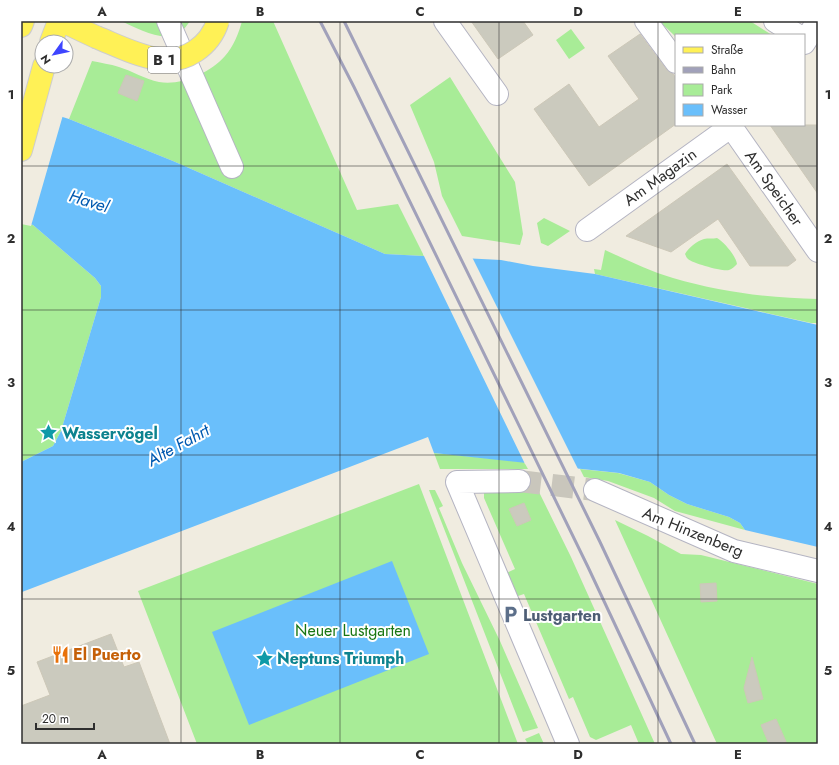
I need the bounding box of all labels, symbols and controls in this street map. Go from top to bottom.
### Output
text: A [96,2,107,21]
text: B [256,2,265,21]
text: C [415,2,425,21]
text: D [573,2,583,21]
text: E [734,2,742,21]
north arrow [34,34,74,74]
legend [675,34,805,126]
text: Straße [711,41,743,59]
road number: B 1 [148,47,180,73]
text: N [37,51,55,67]
text: Bahn [711,61,736,79]
text: Park [711,81,733,99]
text: 1 [8,85,14,104]
text: 1 [825,85,831,104]
text: Wasser [711,101,748,119]
street label: Am Magazin [619,143,701,211]
street label: Am Speicher [739,145,809,231]
water label: Havel [66,184,113,219]
text: 2 [7,229,15,248]
text: 2 [824,229,832,248]
text: 3 [7,373,15,392]
text: 3 [824,373,832,392]
water label: Alte Fahrt [142,418,214,472]
place label: Wasservögel [62,422,158,445]
place icon: Wasservögel [39,423,59,443]
street label: Am Hinzenberg [639,501,747,563]
text: 4 [6,517,16,536]
text: 4 [823,517,833,536]
place label: Lustgarten [523,604,601,627]
parking icon: Lustgarten [500,605,520,625]
park label: Neuer Lustgarten [295,619,411,642]
place label: El Puerto [73,643,141,666]
restaurant icon: El Puerto [50,644,70,664]
place label: Neptuns Triumph [277,647,404,670]
place icon: Neptuns Triumph [254,648,274,668]
text: 5 [7,661,15,680]
text: 5 [824,661,832,680]
scale bar [36,705,94,731]
text: 20 m [42,710,69,728]
text: A [96,745,107,764]
text: B [256,745,265,764]
text: C [415,745,425,764]
text: D [573,745,583,764]
text: E [734,745,742,764]

